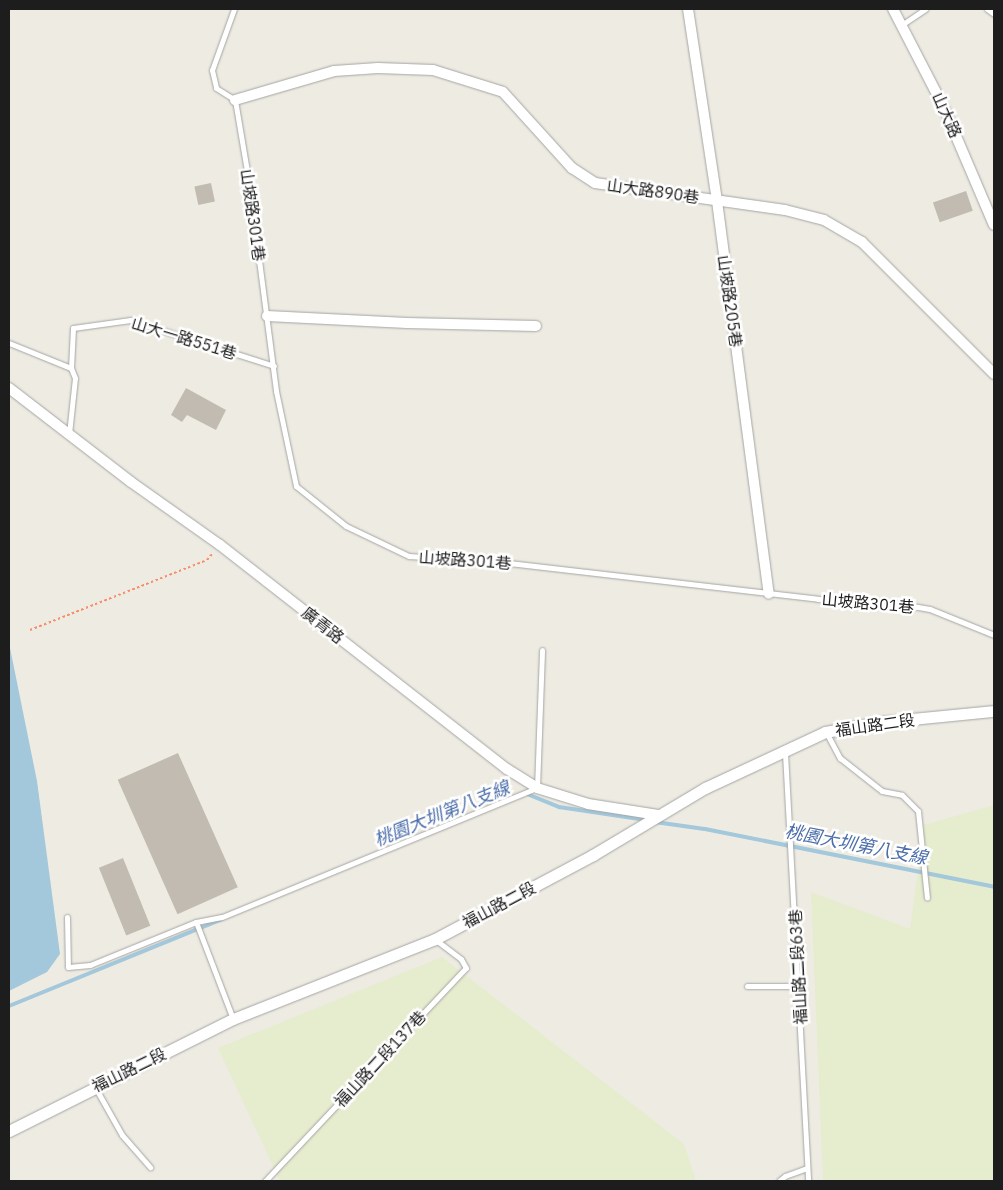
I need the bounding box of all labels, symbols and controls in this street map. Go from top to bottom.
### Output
street label: 山大路 [928,89,966,141]
street label: 山坡路301巷 [237,168,269,262]
street label: 山大路890巷 [606,175,700,207]
street label: 山坡路205巷 [714,254,746,348]
street label: 山大一路551巷 [129,313,239,363]
street label: 山坡路301巷 [418,547,512,573]
street label: 山坡路301巷 [821,589,915,617]
street label: 廣青路 [298,603,348,647]
street label: 福山路二段 [834,710,916,740]
water label: 桃園大圳第八支線 [371,777,513,851]
water label: 桃園大圳第八支線 [783,821,929,869]
street label: 福山路二段 [459,878,539,932]
street label: 福山路二段63巷 [785,909,811,1025]
street label: 福山路二段137巷 [330,1007,430,1111]
street label: 福山路二段 [89,1044,169,1096]

